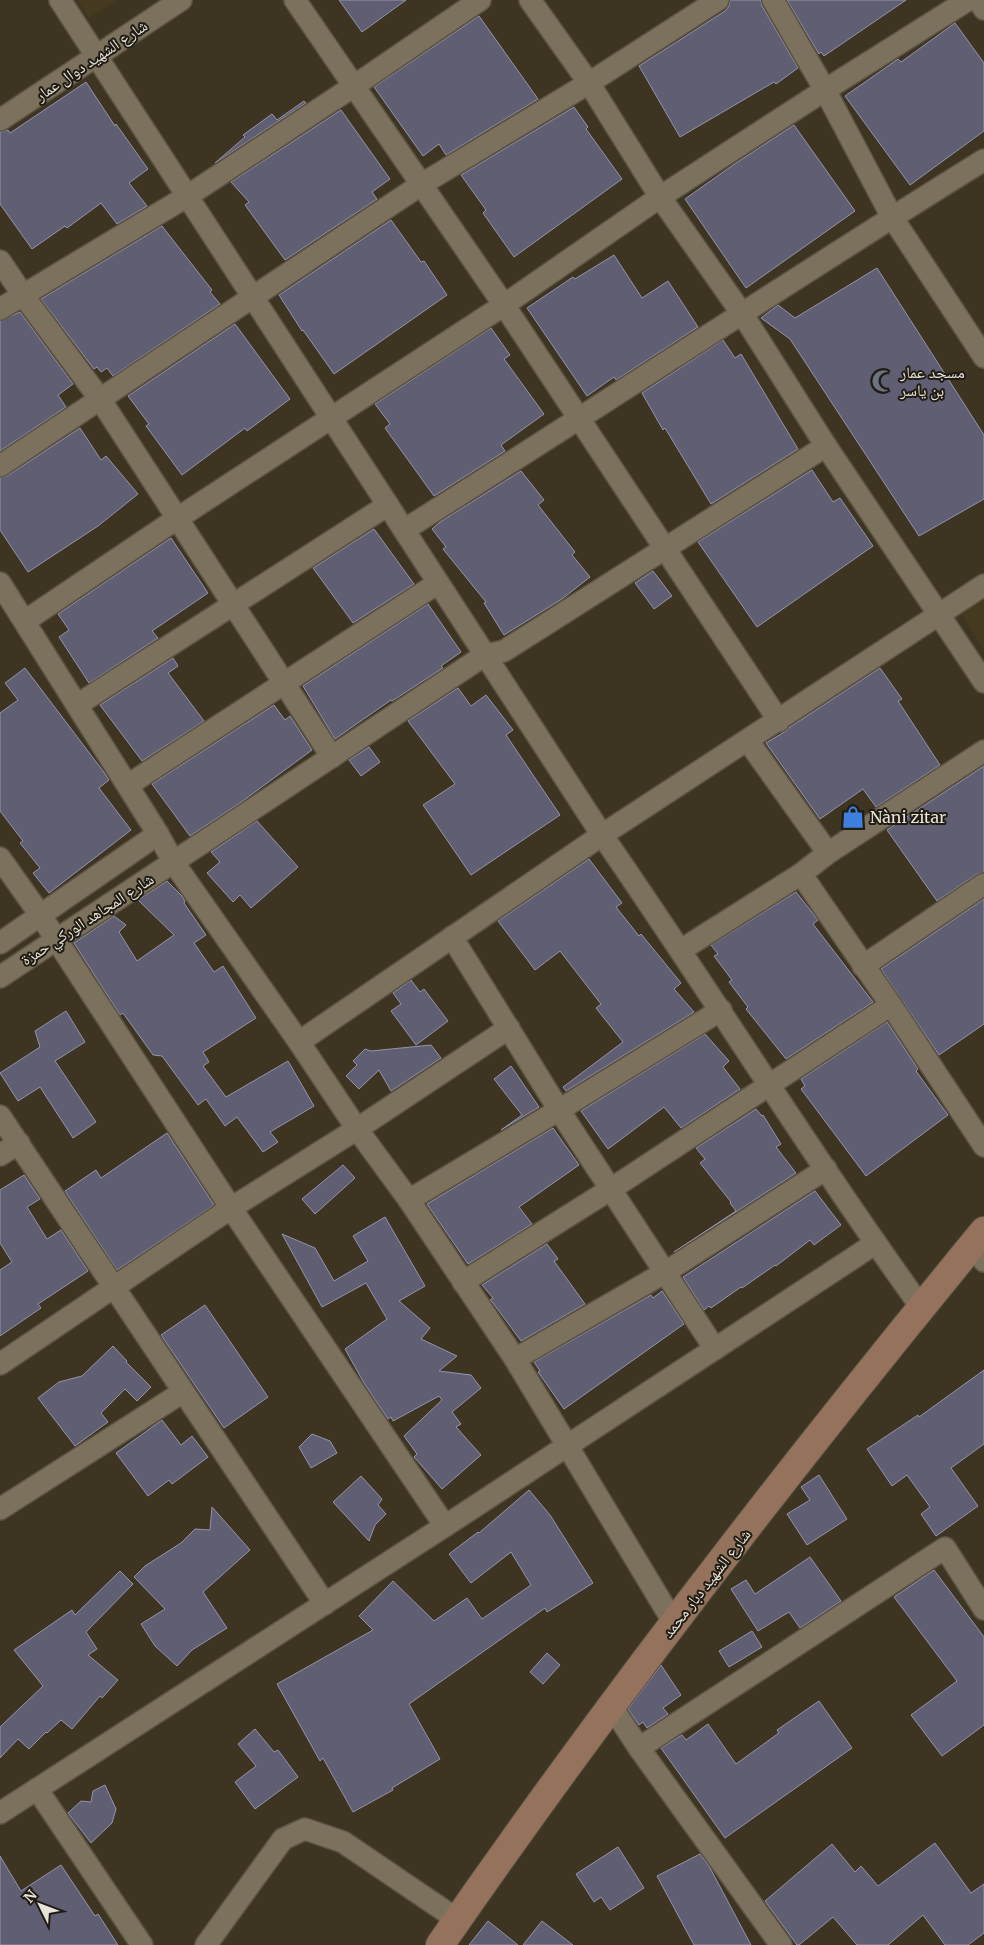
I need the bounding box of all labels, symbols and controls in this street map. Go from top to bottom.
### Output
street label: شارع الشهيد دوال عمار [30,15,152,106]
place label: مسجد عمار بن ياسر [899,362,965,401]
mosque icon: مسجد عمار بن ياسر [870,368,896,394]
shop icon: Nàni zitar [840,804,866,830]
place label: Nàni zitar [870,807,946,827]
street label: شارع المجاهد الوركي حمزة [17,869,159,972]
street label: شارع الشهيد دبار محمد [657,1525,755,1642]
north arrow [15,1880,65,1930]
text: N [20,1886,41,1906]

